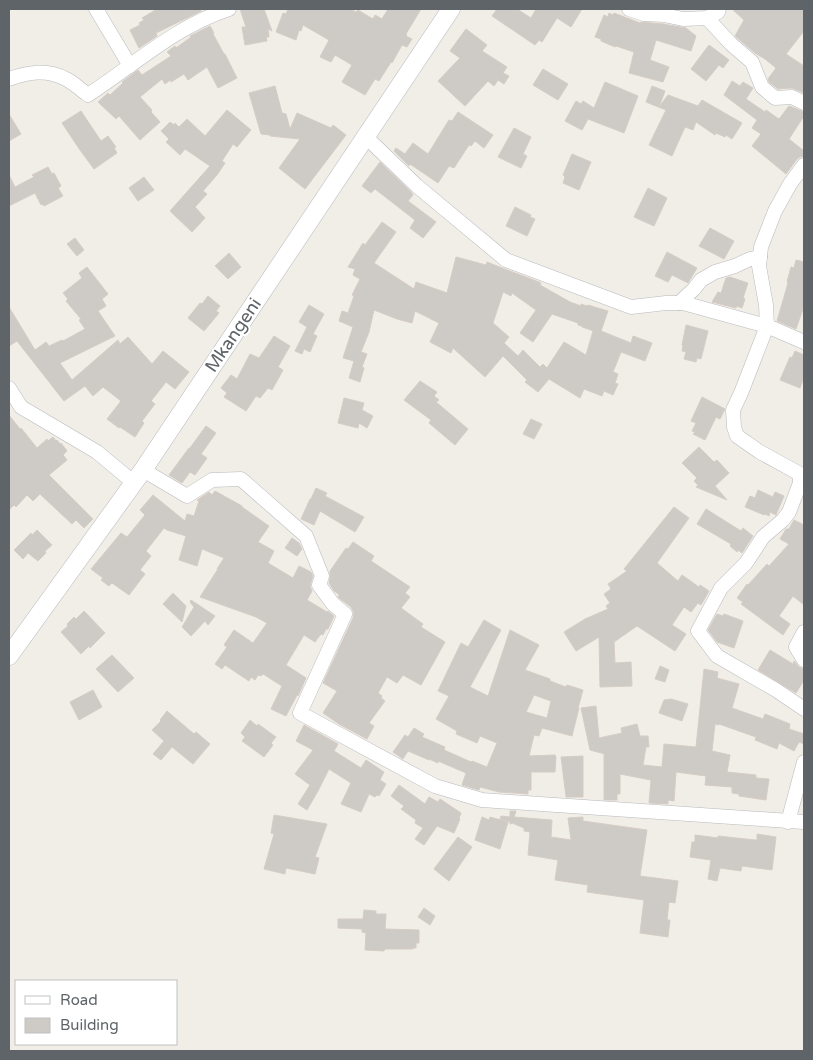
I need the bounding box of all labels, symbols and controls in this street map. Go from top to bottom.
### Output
street label: Mkangeni [200,294,266,376]
legend [15,980,178,1045]
text: Road [60,991,98,1009]
text: Building [60,1016,119,1034]

